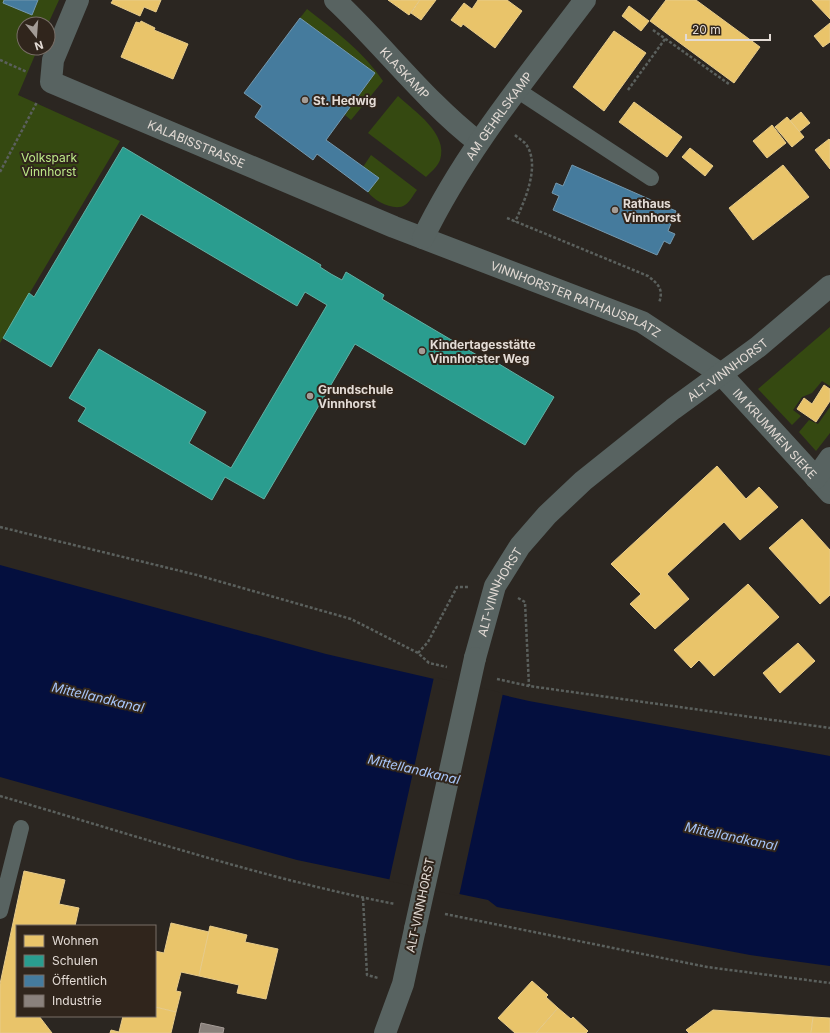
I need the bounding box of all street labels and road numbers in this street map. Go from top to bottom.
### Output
street label: KLASKAMP [377,44,433,102]
street label: AM GEHRLSKAMP [462,68,535,163]
street label: KALABISSTRASSE [145,116,247,171]
street label: VINNHORSTER RATHAUSPLATZ [489,257,664,340]
street label: ALT-VINNHORST [684,334,771,404]
street label: IM KRUMMEN SIEKE [730,385,820,481]
street label: ALT-VINNHORST [474,544,525,638]
street label: ALT-VINNHORST [403,856,437,954]

